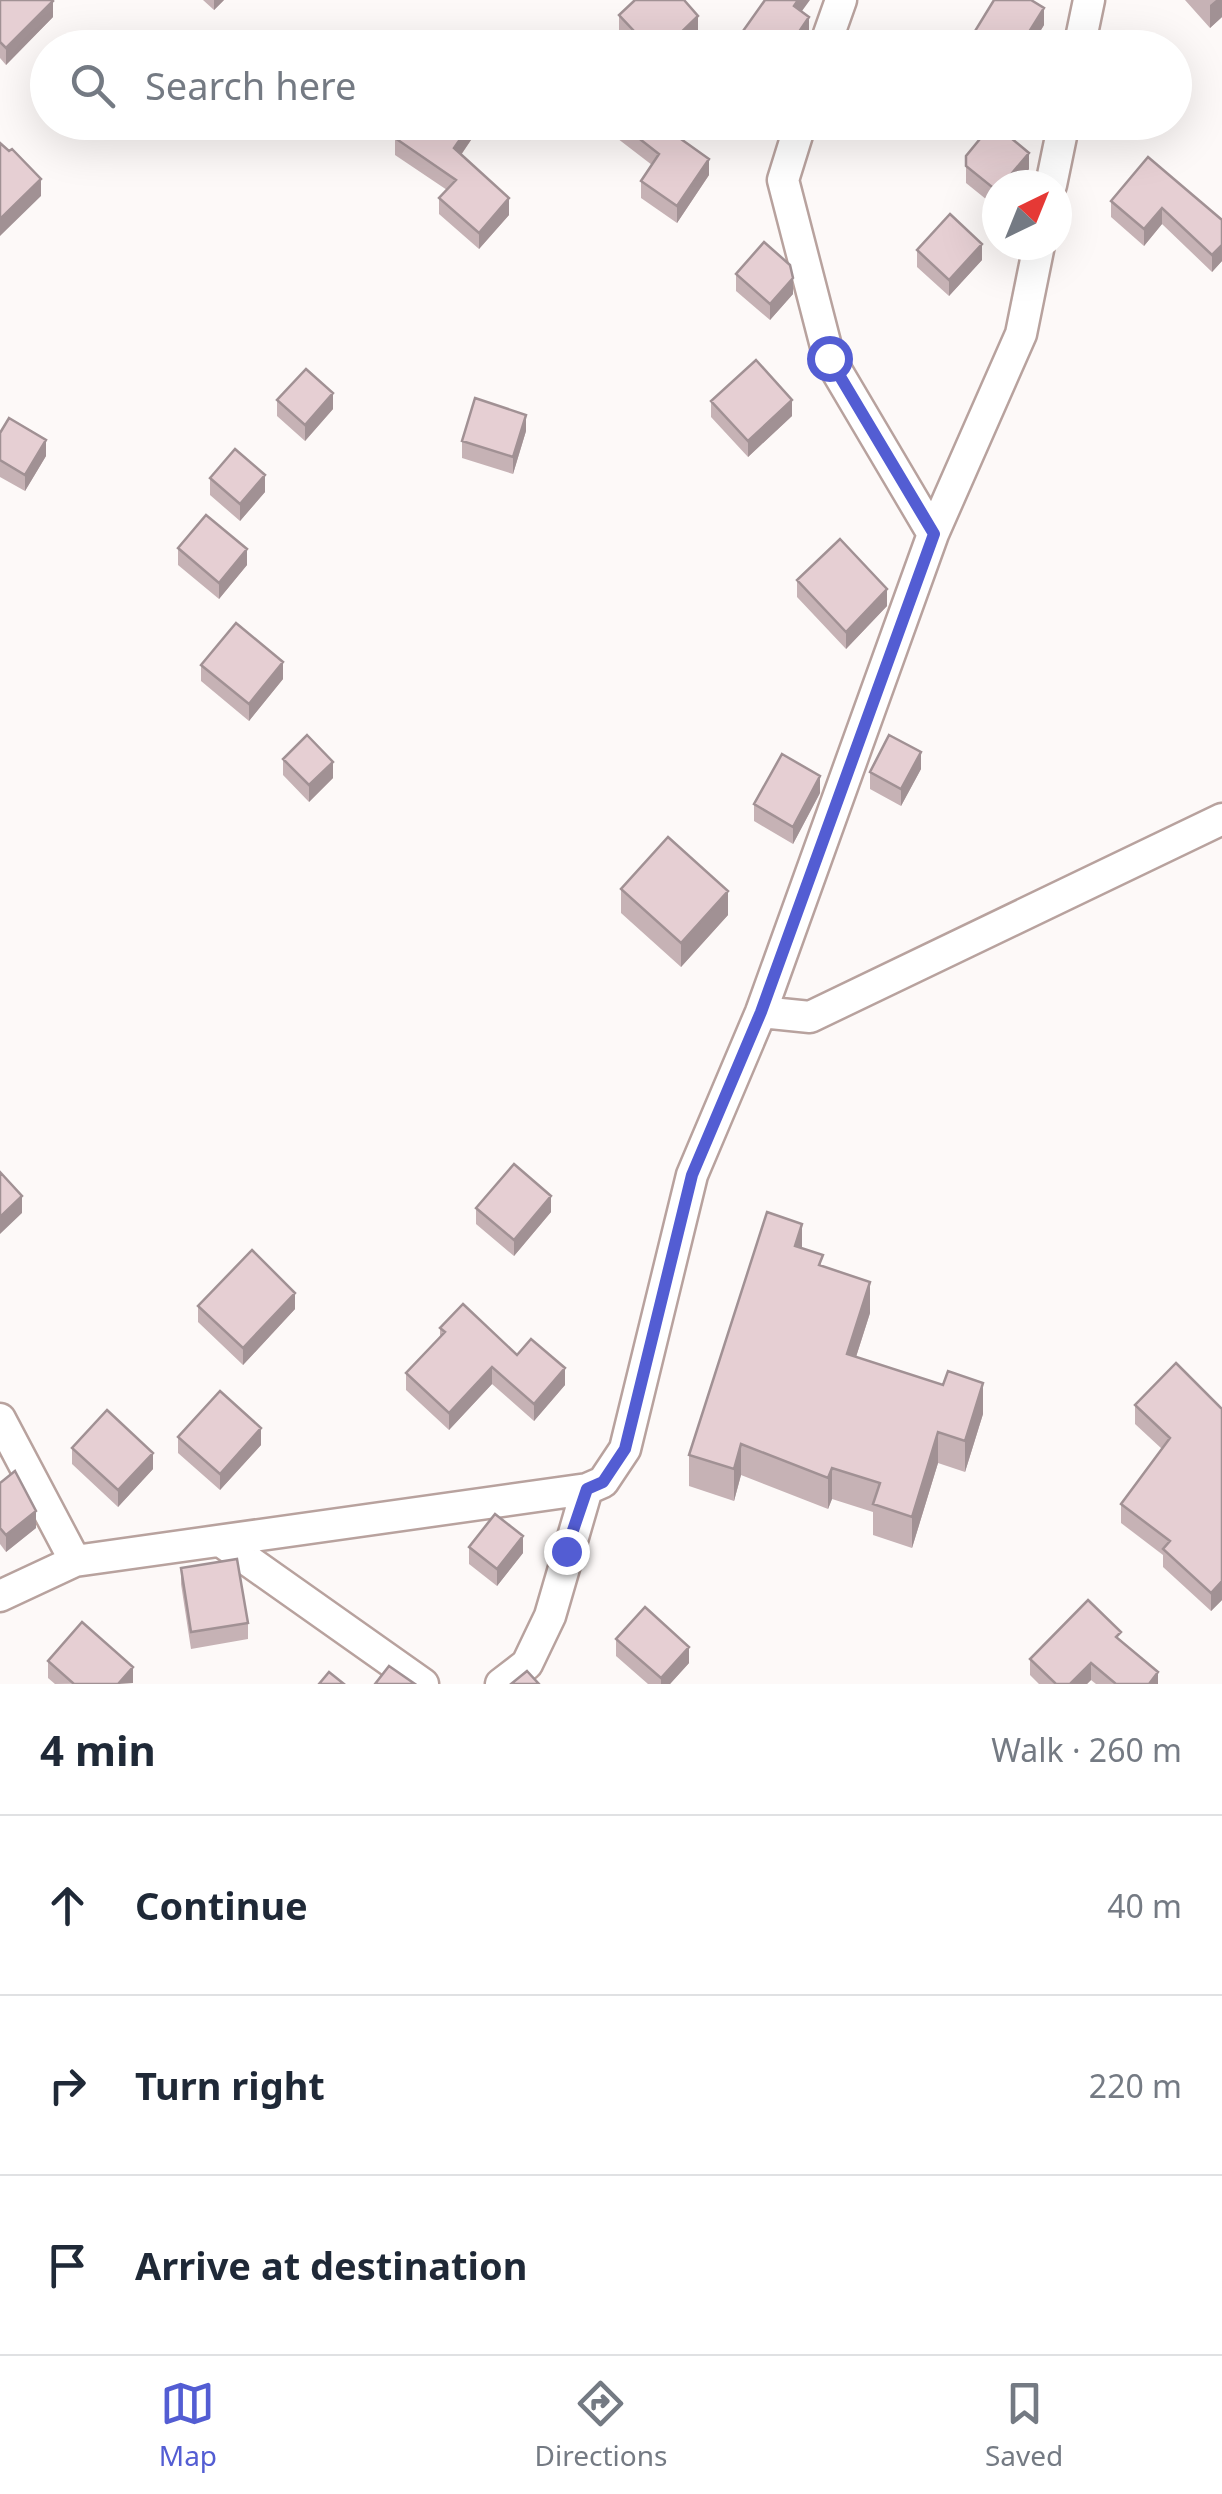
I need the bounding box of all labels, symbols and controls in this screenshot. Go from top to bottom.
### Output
search box [30,30,1192,140]
icon: search [65,58,120,113]
text: Search here [145,59,356,111]
north arrow [982,170,1072,260]
route start [807,336,853,382]
route end [544,1529,590,1575]
text: 4 min [40,1721,156,1778]
text: Walk · 260 m [991,1728,1182,1771]
icon: ahead [40,1878,95,1933]
text: Continue [135,1879,308,1931]
text: 40 m [1107,1884,1182,1927]
icon: right [40,2058,95,2113]
text: Turn right [135,2059,325,2111]
text: 220 m [1089,2064,1182,2107]
icon: arrive [40,2238,95,2293]
text: Arrive at destination [135,2239,527,2291]
tab: Map [159,2376,217,2474]
tab: Directions [535,2376,667,2474]
tab: Saved [985,2376,1063,2474]

